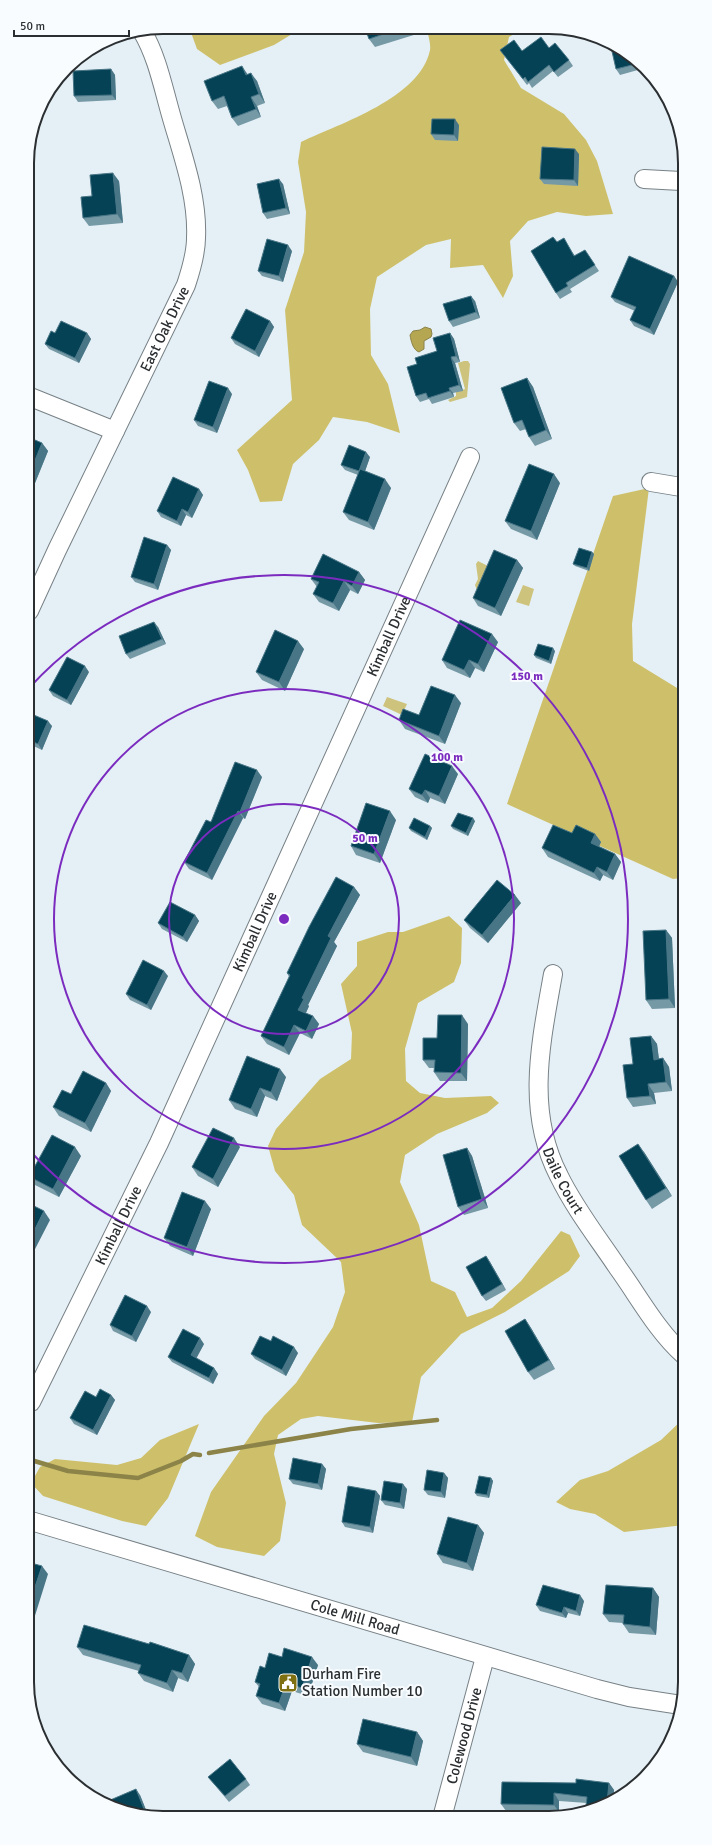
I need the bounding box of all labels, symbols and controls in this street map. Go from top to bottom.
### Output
scale bar [14,12,129,38]
text: 50 m [20,19,45,34]
street label: East Oak Drive [136,283,193,375]
street label: Kimball Drive [363,594,415,679]
text: 150 m [511,669,543,684]
text: 100 m [431,750,463,765]
text: 50 m [352,831,378,846]
street label: Kimball Drive [229,889,281,975]
centre of rings [277,912,291,926]
street label: Daile Court [539,1145,587,1217]
street label: Kimball Drive [91,1183,145,1268]
street label: Cole Mill Road [308,1595,402,1639]
place label: Durham Fire Station Number 10 [302,1665,423,1700]
public building icon: Durham Fire Station Number 10 [277,1672,299,1694]
street label: Colewood Drive [442,1685,485,1786]

